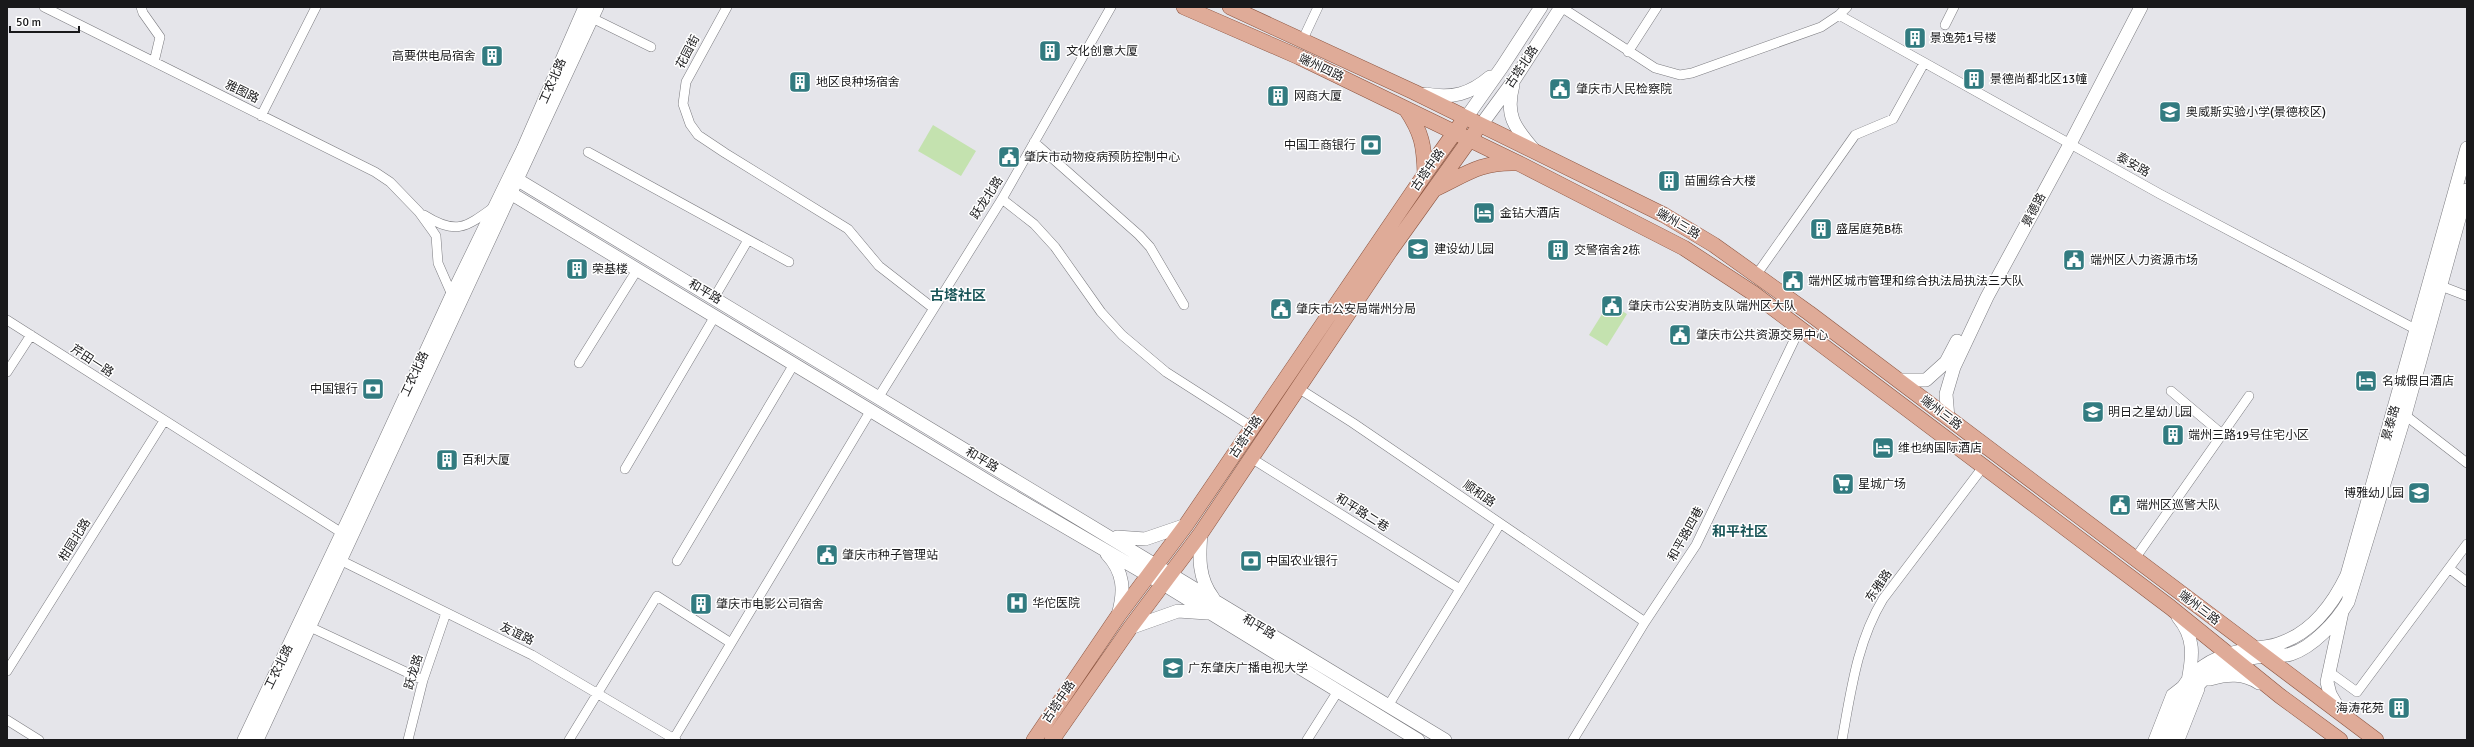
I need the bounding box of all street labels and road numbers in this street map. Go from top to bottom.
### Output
street label: 花园街 [673,33,703,71]
street label: 古塔北路 [1502,43,1542,91]
street label: 端州四路 [1296,51,1346,85]
street label: 工农北路 [536,56,570,106]
street label: 雅图路 [223,77,261,107]
street label: 古塔中路 [1408,146,1448,194]
street label: 泰安路 [2114,150,2152,180]
street label: 跃龙北路 [968,174,1006,222]
street label: 景德路 [2019,191,2049,229]
street label: 端州三路 [1653,206,1703,242]
street label: 和平路 [686,276,724,308]
street label: 芹田一路 [68,342,116,380]
street label: 工农北路 [398,349,432,399]
street label: 端州三路 [1917,393,1965,433]
street label: 景泰路 [2379,404,2403,442]
street label: 古塔中路 [1226,413,1266,461]
street label: 和平路 [963,444,1001,476]
street label: 顺和路 [1460,478,1498,510]
street label: 和平路二巷 [1333,491,1391,535]
street label: 和平路四巷 [1665,504,1707,564]
street label: 柑园北路 [56,516,94,564]
street label: 东雅路 [1863,567,1895,605]
street label: 端州三路 [2175,588,2223,628]
street label: 和平路 [1240,611,1278,643]
street label: 友谊路 [498,619,536,649]
street label: 工农北路 [262,642,296,692]
street label: 跃龙路 [402,653,426,691]
street label: 古塔中路 [1039,678,1079,726]

